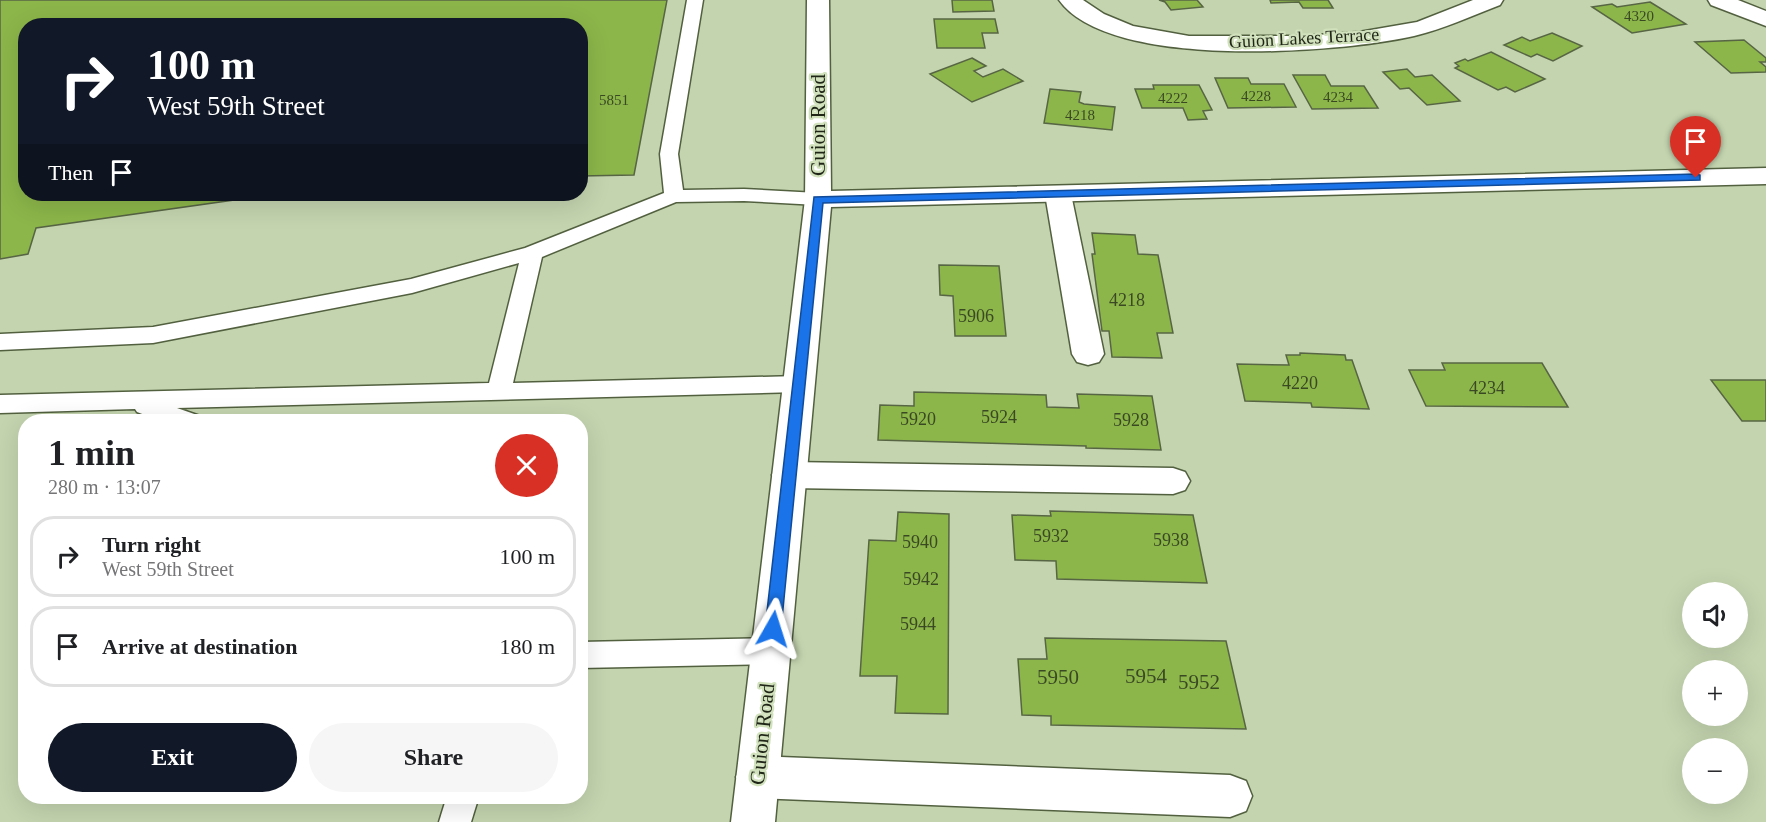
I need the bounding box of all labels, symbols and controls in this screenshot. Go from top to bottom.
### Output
house number: 4320 [1624,8,1654,24]
street label: Guion Lakes Terrace [1228,24,1380,52]
icon: right [48,42,126,120]
text: 100 m [147,42,256,88]
street label: Guion Road [806,73,830,176]
house number: 4228 [1241,88,1271,104]
house number: 4234 [1323,89,1354,105]
house number: 4222 [1158,90,1188,106]
text: West 59th Street [147,91,325,121]
house number: 5851 [599,92,629,108]
house number: 4218 [1065,107,1095,123]
pin [1670,116,1721,178]
icon: arrive [1679,125,1712,158]
icon: arrive [105,156,138,189]
text: Then [48,160,93,185]
house number: 4218 [1109,290,1145,310]
house number: 5906 [958,306,994,326]
house number: 4220 [1282,373,1318,393]
house number: 4234 [1469,378,1505,398]
house number: 5924 [981,407,1017,427]
house number: 5920 [900,409,936,429]
house number: 5928 [1113,410,1149,430]
text: 1 min [48,433,135,473]
button: close [495,434,558,497]
text: 280 m · 13:07 [48,476,161,498]
house number: 5932 [1033,526,1069,546]
house number: 5938 [1153,530,1189,550]
text: Turn right [102,532,201,557]
house number: 5940 [902,532,938,552]
icon: right [51,540,84,573]
text: 100 m [499,544,555,569]
text: West 59th Street [102,558,234,580]
house number: 5942 [903,569,939,589]
map controls [1682,582,1748,804]
button: sound [1682,582,1748,648]
position arrow [741,597,805,661]
house number: 5944 [900,614,936,634]
icon: arrive [51,630,84,663]
text: Arrive at destination [102,634,298,659]
text: 180 m [499,634,555,659]
button: + [1682,660,1748,726]
house number: 5954 [1125,664,1168,688]
house number: 5950 [1037,665,1079,689]
house number: 5952 [1178,670,1220,694]
street label: Guion Road [745,681,779,786]
button: Exit [48,723,297,792]
button: Share [309,723,558,792]
button: − [1682,738,1748,804]

